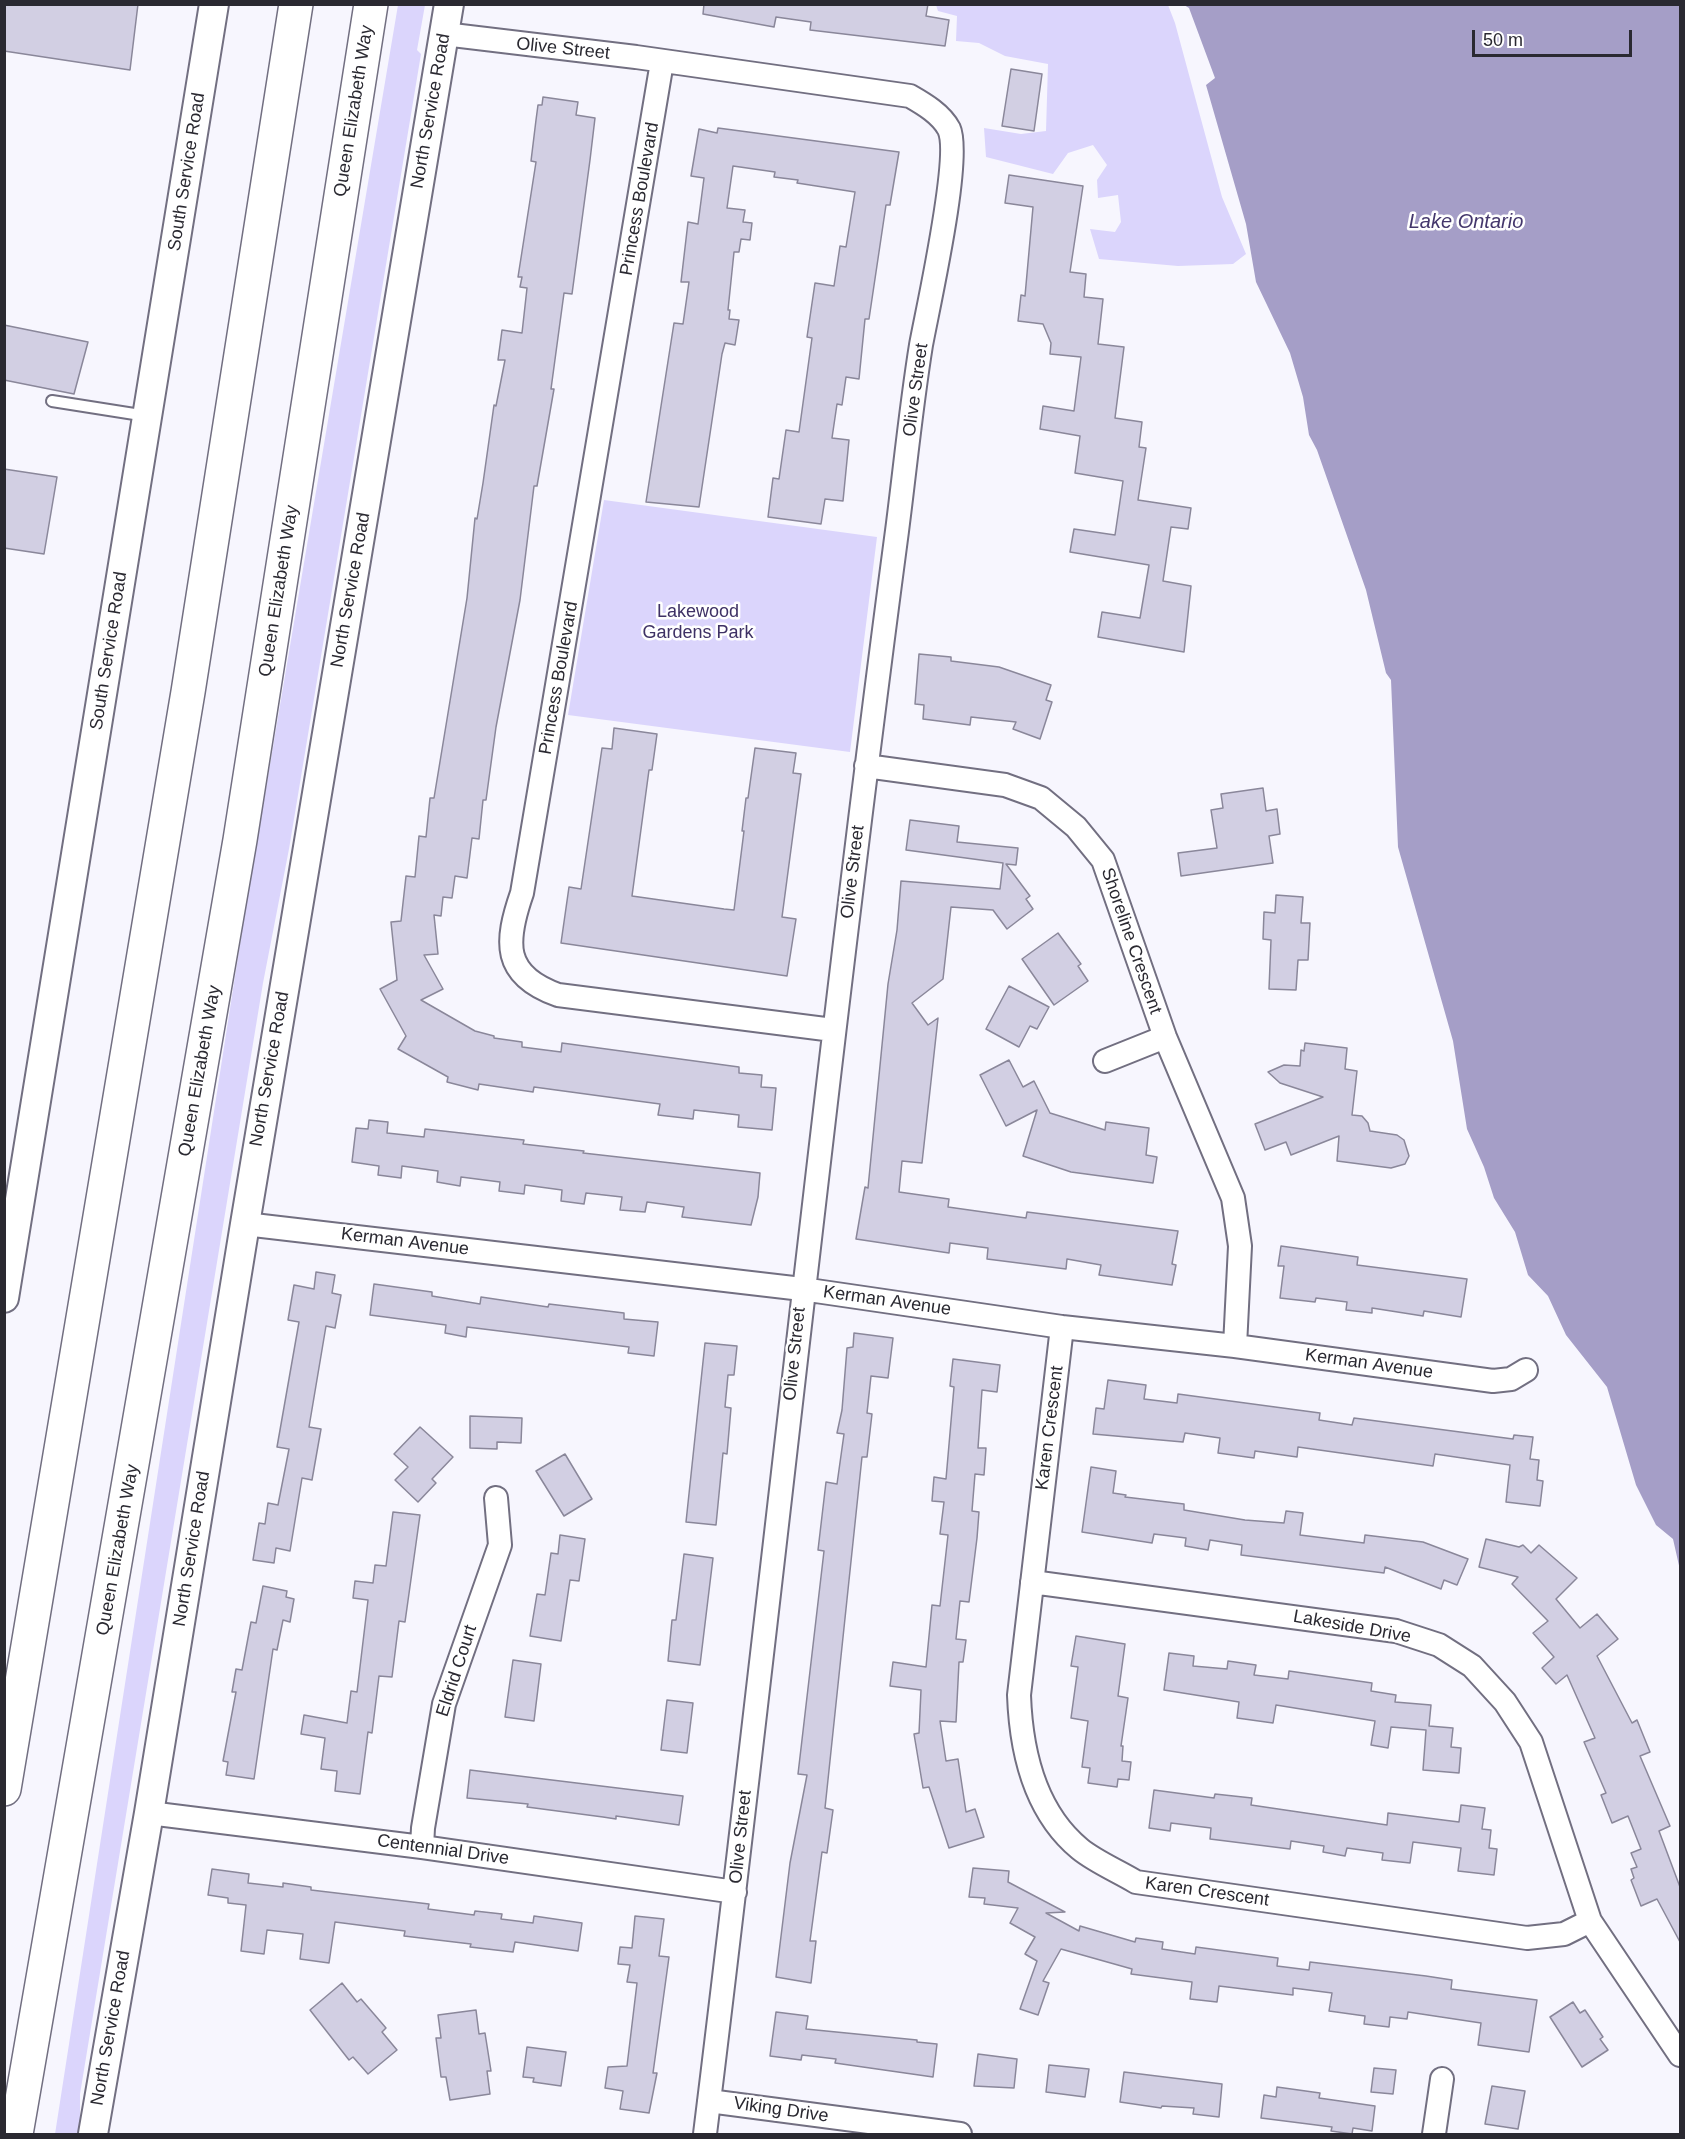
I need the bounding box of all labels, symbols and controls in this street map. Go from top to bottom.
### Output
scale bar [1475,18,1636,56]
street label: Queen Elizabeth Way [330,24,378,198]
text: 50 m [1483,30,1523,50]
street label: North Service Road [407,32,455,190]
street label: Olive Street [515,33,611,65]
street label: South Service Road [164,91,210,253]
street label: Princess Boulevard [616,121,664,277]
water label: Lake Ontario [1409,210,1523,234]
street label: Olive Street [899,342,933,438]
street label: Queen Elizabeth Way [255,504,303,678]
street label: North Service Road [327,511,375,669]
street label: South Service Road [86,570,132,732]
street label: Princess Boulevard [535,600,583,756]
park label: Lakewood Gardens Park [642,601,754,644]
street label: Olive Street [837,824,869,920]
street label: Shoreline Crescent [1096,865,1166,1017]
street label: Queen Elizabeth Way [174,984,226,1158]
street label: North Service Road [246,990,294,1148]
street label: Kerman Avenue [340,1223,470,1261]
street label: Kerman Avenue [822,1281,952,1321]
street label: Olive Street [779,1306,811,1402]
street label: Kerman Avenue [1304,1344,1434,1384]
street label: Karen Crescent [1032,1365,1068,1491]
street label: Queen Elizabeth Way [92,1463,144,1637]
street label: North Service Road [169,1470,215,1628]
street label: Lakeside Drive [1292,1606,1412,1648]
street label: Eldrid Court [432,1622,482,1720]
street label: Olive Street [725,1789,757,1885]
street label: Centennial Drive [376,1830,510,1870]
street label: Karen Crescent [1144,1873,1270,1911]
street label: North Service Road [87,1949,135,2107]
street label: Viking Drive [732,2093,830,2127]

